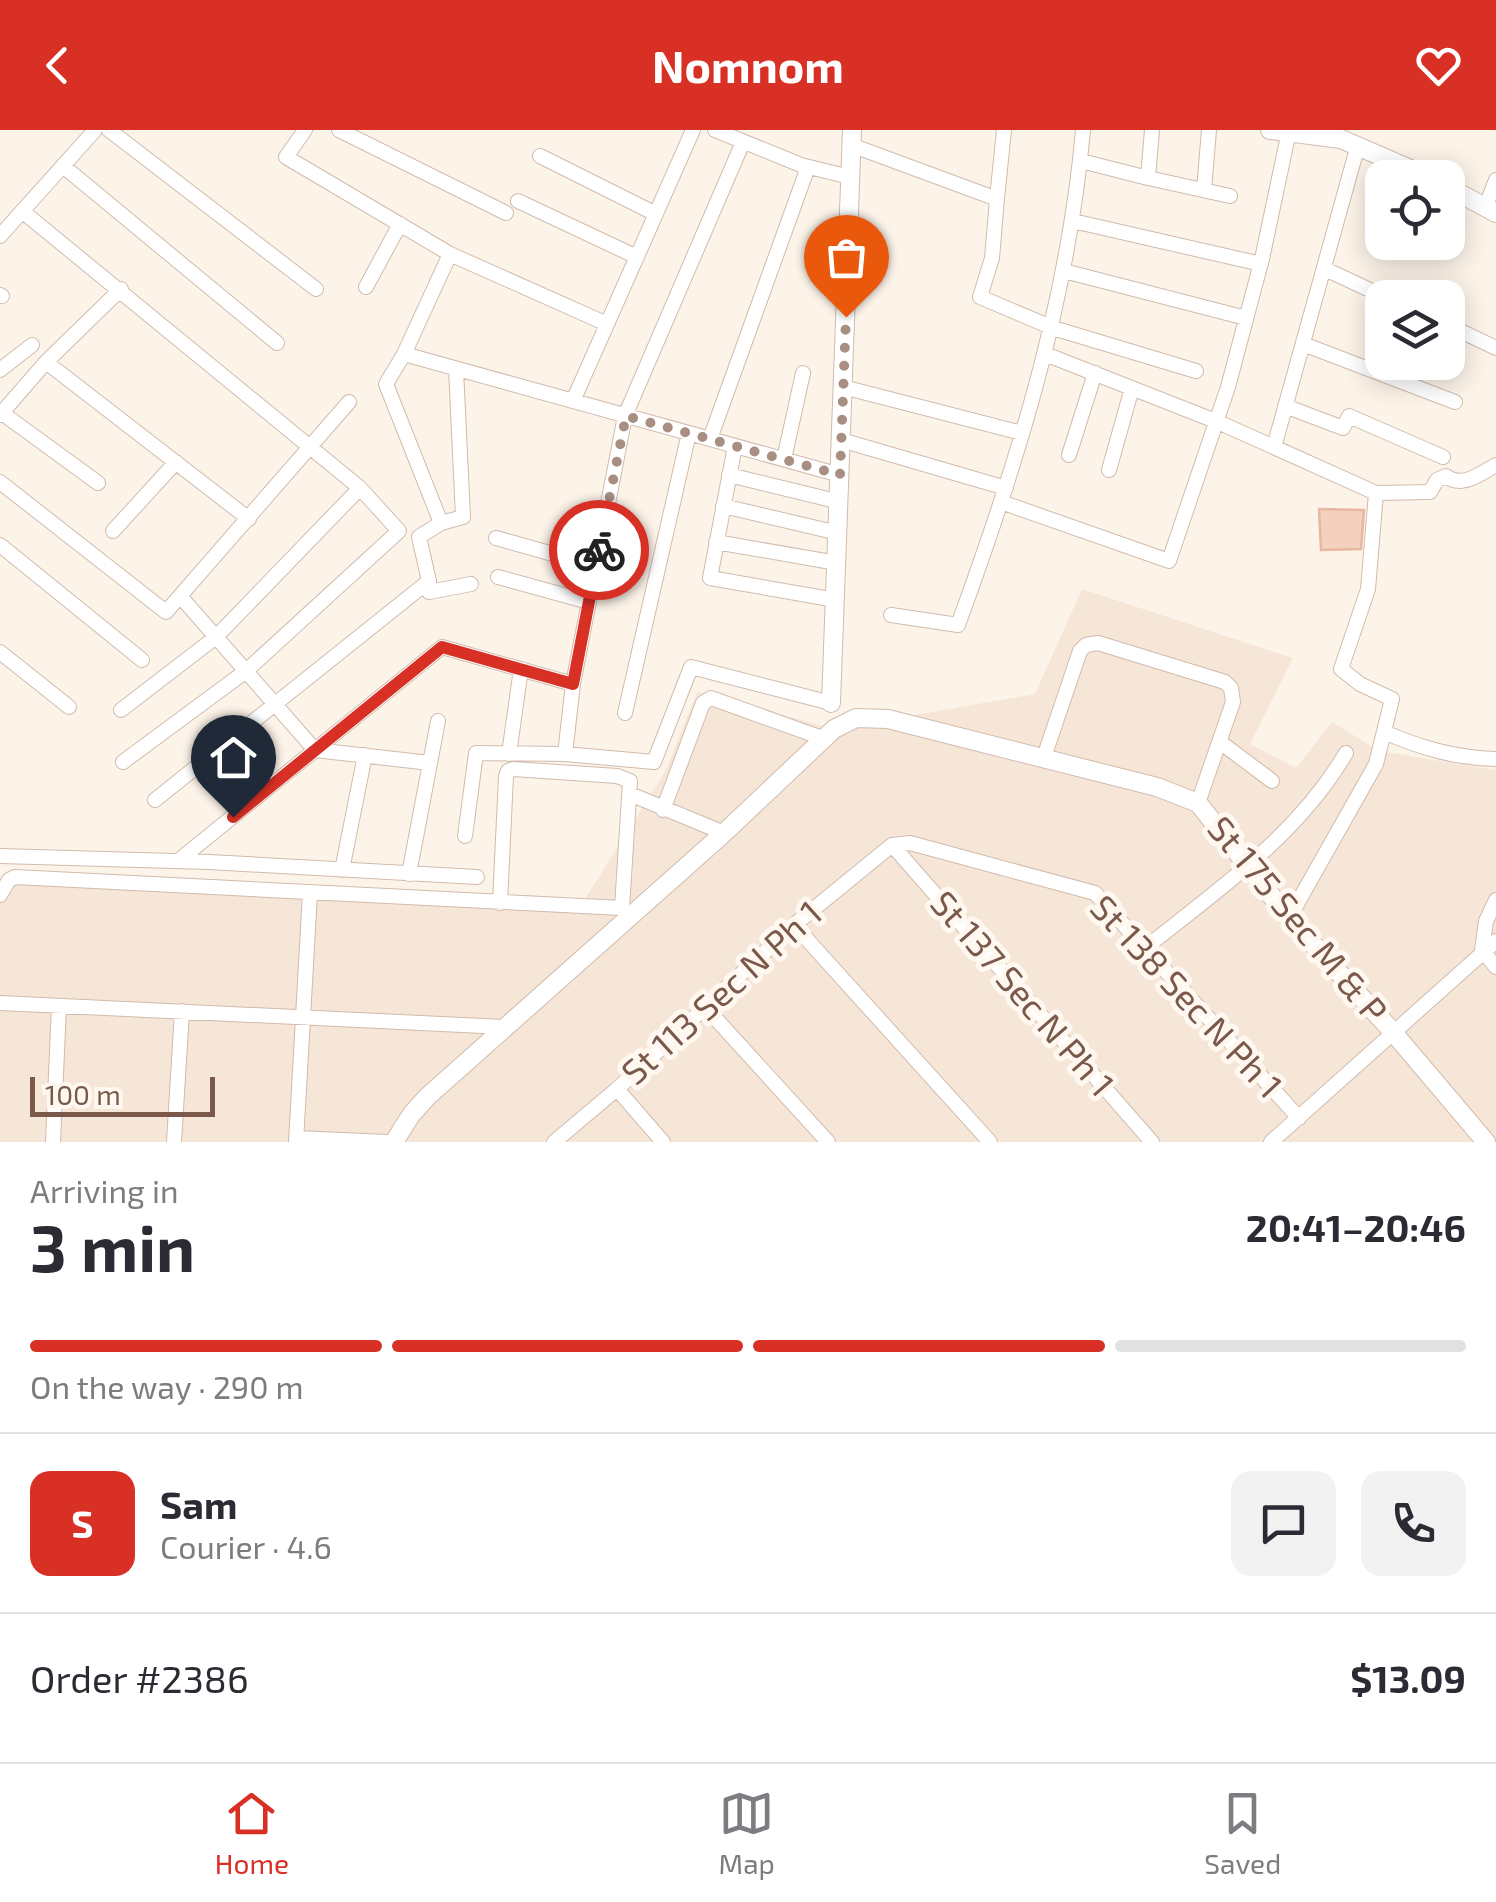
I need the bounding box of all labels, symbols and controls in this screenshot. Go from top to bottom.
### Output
icon: back [30,38,85,93]
text: Nomnom [652,38,844,92]
icon: heart [1411,38,1466,93]
map controls [1365,160,1465,380]
button: locate [1365,160,1465,260]
pin [804,215,889,318]
icon: bag [819,230,874,285]
button: layers [1365,280,1465,380]
courier [549,500,649,600]
icon: bike [572,523,627,578]
pin [191,715,276,818]
icon: home [206,730,261,785]
street label: St 175 Sec M & P [1200,807,1397,1030]
street label: St 137 Sec N Ph 1 [923,881,1124,1104]
street label: St 138 Sec N Ph 1 [1083,886,1292,1106]
street label: St 113 Sec N Ph 1 [612,891,829,1092]
scale bar [30,1072,215,1116]
text: 100 m [45,1077,121,1111]
text: Arriving in [30,1171,179,1209]
text: 20:41–20:46 [1246,1204,1466,1250]
text: 3 min [30,1207,195,1285]
text: On the way · 290 m [30,1367,304,1405]
button: chat [1231,1471,1336,1576]
button: phone [1361,1471,1466,1576]
text: Sam [160,1481,237,1527]
text: S [71,1500,94,1546]
text: Courier · 4.6 [160,1527,332,1565]
text: Order #2386 [30,1655,249,1701]
text: $13.09 [1350,1655,1466,1701]
tab: Home [215,1786,289,1880]
tab: Map [719,1786,775,1880]
tab: Saved [1204,1786,1281,1880]

